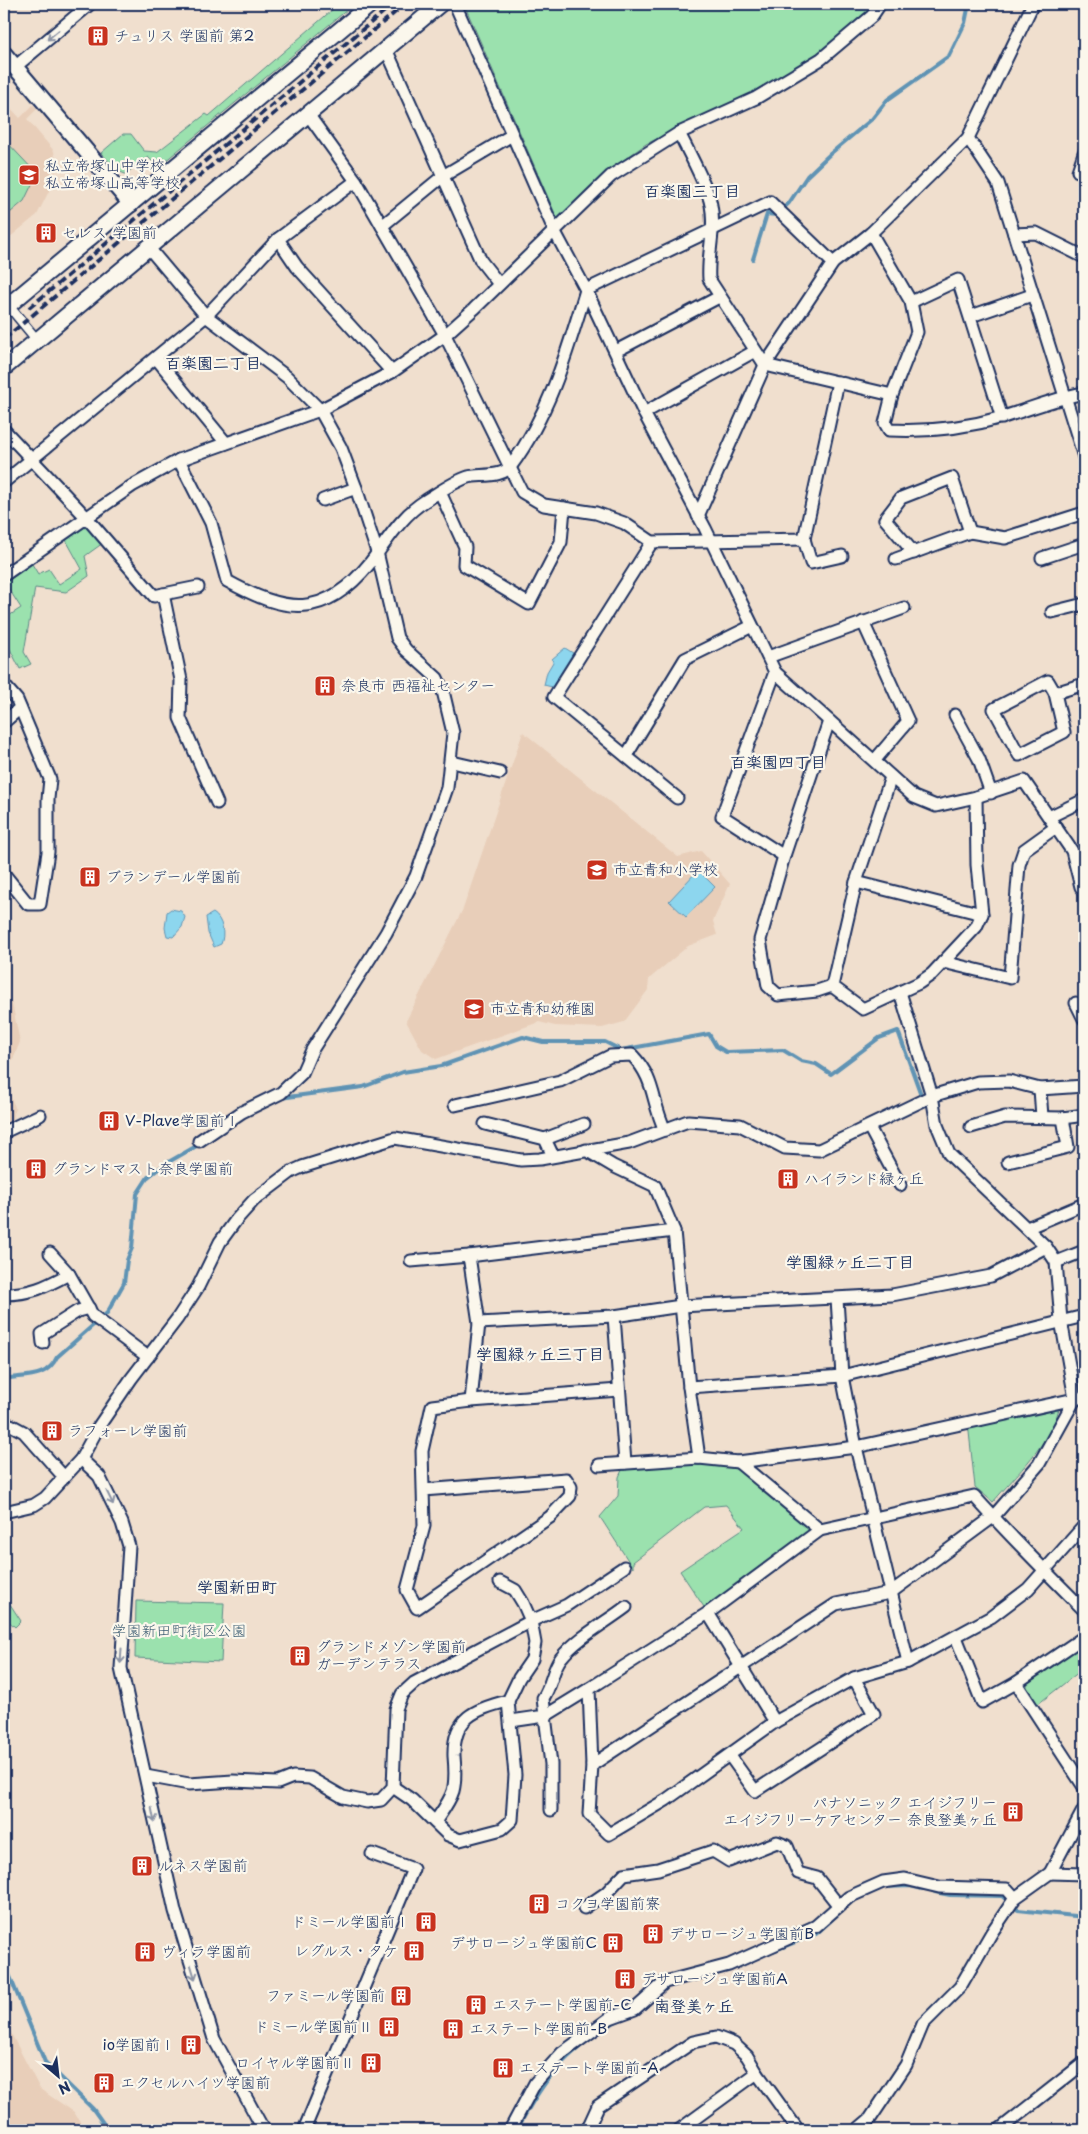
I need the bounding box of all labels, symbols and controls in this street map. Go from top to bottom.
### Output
place label: チュリス 学園前 第2 [114,23,254,46]
building icon: チュリス 学園前 第2 [86,24,110,48]
one-way arrow [46,30,59,41]
place label: 私立帝塚山中学校 私立帝塚山高等学校 [45,153,180,193]
school or university icon: 私立帝塚山中学校 私立帝塚山高等学校 [17,163,41,187]
district label: 百楽園三丁目 [644,178,740,202]
place label: セレス 学園前 [62,220,157,243]
building icon: セレス 学園前 [34,221,58,245]
district label: 百楽園二丁目 [165,350,261,374]
place label: 奈良市 西福祉センター [341,673,495,696]
building icon: 奈良市 西福祉センター [313,674,337,698]
district label: 百楽園四丁目 [730,749,826,773]
place label: 市立青和小学校 [613,857,718,880]
school or university icon: 市立青和小学校 [585,858,609,882]
place label: ブランデール学園前 [106,864,241,887]
building icon: ブランデール学園前 [78,865,102,889]
place label: 市立青和幼稚園 [490,996,595,1019]
school or university icon: 市立青和幼稚園 [462,997,486,1021]
place label: V-Plave学園前Ⅰ [125,1108,240,1131]
building icon: V-Plave学園前Ⅰ [97,1109,121,1133]
place label: グランドマスト奈良学園前 [52,1156,233,1179]
building icon: グランドマスト奈良学園前 [24,1157,48,1181]
place label: ハイランド緑ヶ丘 [804,1166,924,1189]
building icon: ハイランド緑ヶ丘 [776,1167,800,1191]
district label: 学園緑ヶ丘二丁目 [786,1249,914,1273]
district label: 学園緑ヶ丘三丁目 [476,1341,604,1365]
place label: ラフォーレ学園前 [68,1418,187,1441]
building icon: ラフォーレ学園前 [40,1419,64,1443]
one-way arrow [105,1490,115,1505]
district label: 学園新田町 [197,1574,277,1598]
park label: 学園新田町街区公園 [111,1618,247,1641]
place label: グランドメゾン学園前 ガーデンテラス [316,1634,466,1674]
building icon: グランドメゾン学園前 ガーデンテラス [288,1644,312,1668]
one-way arrow [117,1648,126,1664]
place label: パナソニック エイジフリー エイジフリーケアセンター 奈良登美ヶ丘 [723,1790,997,1830]
building icon: パナソニック エイジフリー エイジフリーケアセンター 奈良登美ヶ丘 [1001,1800,1025,1824]
one-way arrow [148,1806,158,1822]
place label: ルネス学園前 [158,1853,248,1876]
building icon: ルネス学園前 [130,1854,154,1878]
place label: コクヨ学園前寮 [555,1891,660,1914]
building icon: コクヨ学園前寮 [527,1892,551,1916]
place label: ドミール学園前Ⅰ [291,1909,410,1932]
building icon: ドミール学園前Ⅰ [414,1910,438,1934]
place label: デサロージュ学園前B [669,1921,814,1944]
building icon: デサロージュ学園前B [641,1922,665,1946]
place label: デサロージュ学園前C [450,1930,597,1953]
building icon: デサロージュ学園前C [601,1931,625,1955]
place label: レグルス・タケ [294,1938,398,1961]
place label: ヴィラ学園前 [161,1939,251,1962]
building icon: レグルス・タケ [402,1939,426,1963]
building icon: ヴィラ学園前 [133,1940,157,1964]
one-way arrow [189,1964,199,1980]
place label: デサロージュ学園前A [641,1966,788,1989]
building icon: デサロージュ学園前A [613,1967,637,1991]
place label: ファミール学園前 [266,1983,385,2006]
building icon: ファミール学園前 [389,1984,413,2008]
place label: エステート学園前-C [492,1992,632,2015]
building icon: エステート学園前-C [464,1993,488,2017]
district label: 南登美ヶ丘 [654,1993,734,2017]
place label: ドミール学園前Ⅱ [254,2014,373,2037]
building icon: ドミール学園前Ⅱ [377,2015,401,2039]
place label: エステート学園前-B [469,2016,607,2039]
building icon: エステート学園前-B [441,2017,465,2041]
place label: io学園前Ⅰ [102,2032,175,2055]
building icon: io学園前Ⅰ [179,2033,203,2057]
place label: ロイヤル学園前Ⅱ [235,2050,355,2073]
building icon: ロイヤル学園前Ⅱ [359,2051,383,2075]
north arrow [32,2052,82,2102]
place label: エステート学園前-A [519,2055,659,2078]
building icon: エステート学園前-A [491,2056,515,2080]
place label: エクセルハイツ学園前 [120,2070,271,2093]
building icon: エクセルハイツ学園前 [92,2071,116,2095]
text: N [55,2076,74,2100]

